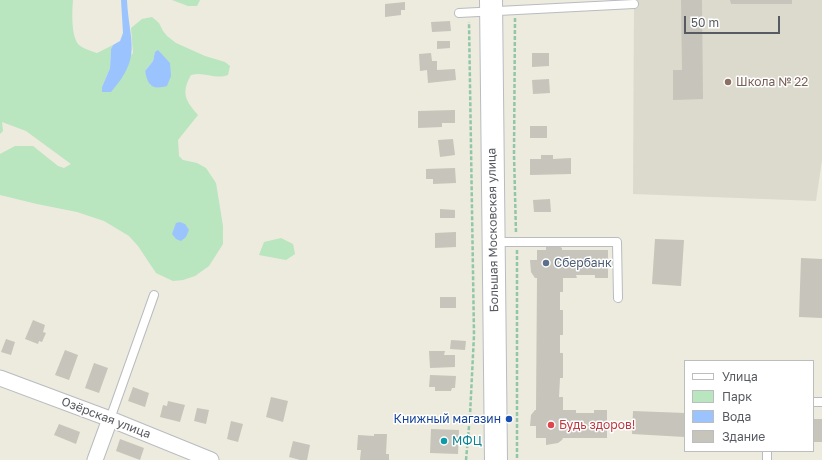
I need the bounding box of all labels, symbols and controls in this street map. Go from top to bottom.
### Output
scale bar [686,8,782,34]
text: 50 m [691,15,719,30]
place label: Школа № 22 [736,75,808,89]
marker: Школа № 22 [723,77,733,87]
street label: Большая Московская улица [484,148,502,312]
place label: Сбербанк [554,256,612,270]
marker: Сбербанк [541,258,551,268]
legend [684,360,814,452]
text: Улица [722,369,758,384]
text: Парк [722,389,752,404]
street label: Озёрская улица [59,394,153,442]
text: Вода [722,409,751,424]
place label: Книжный магазин [394,412,501,426]
marker: Книжный магазин [504,414,514,424]
place label: Будь здоров! [559,418,635,432]
marker: Будь здоров! [546,420,556,430]
text: Здание [722,429,765,444]
place label: МФЦ [452,434,482,448]
marker: МФЦ [439,436,449,446]

